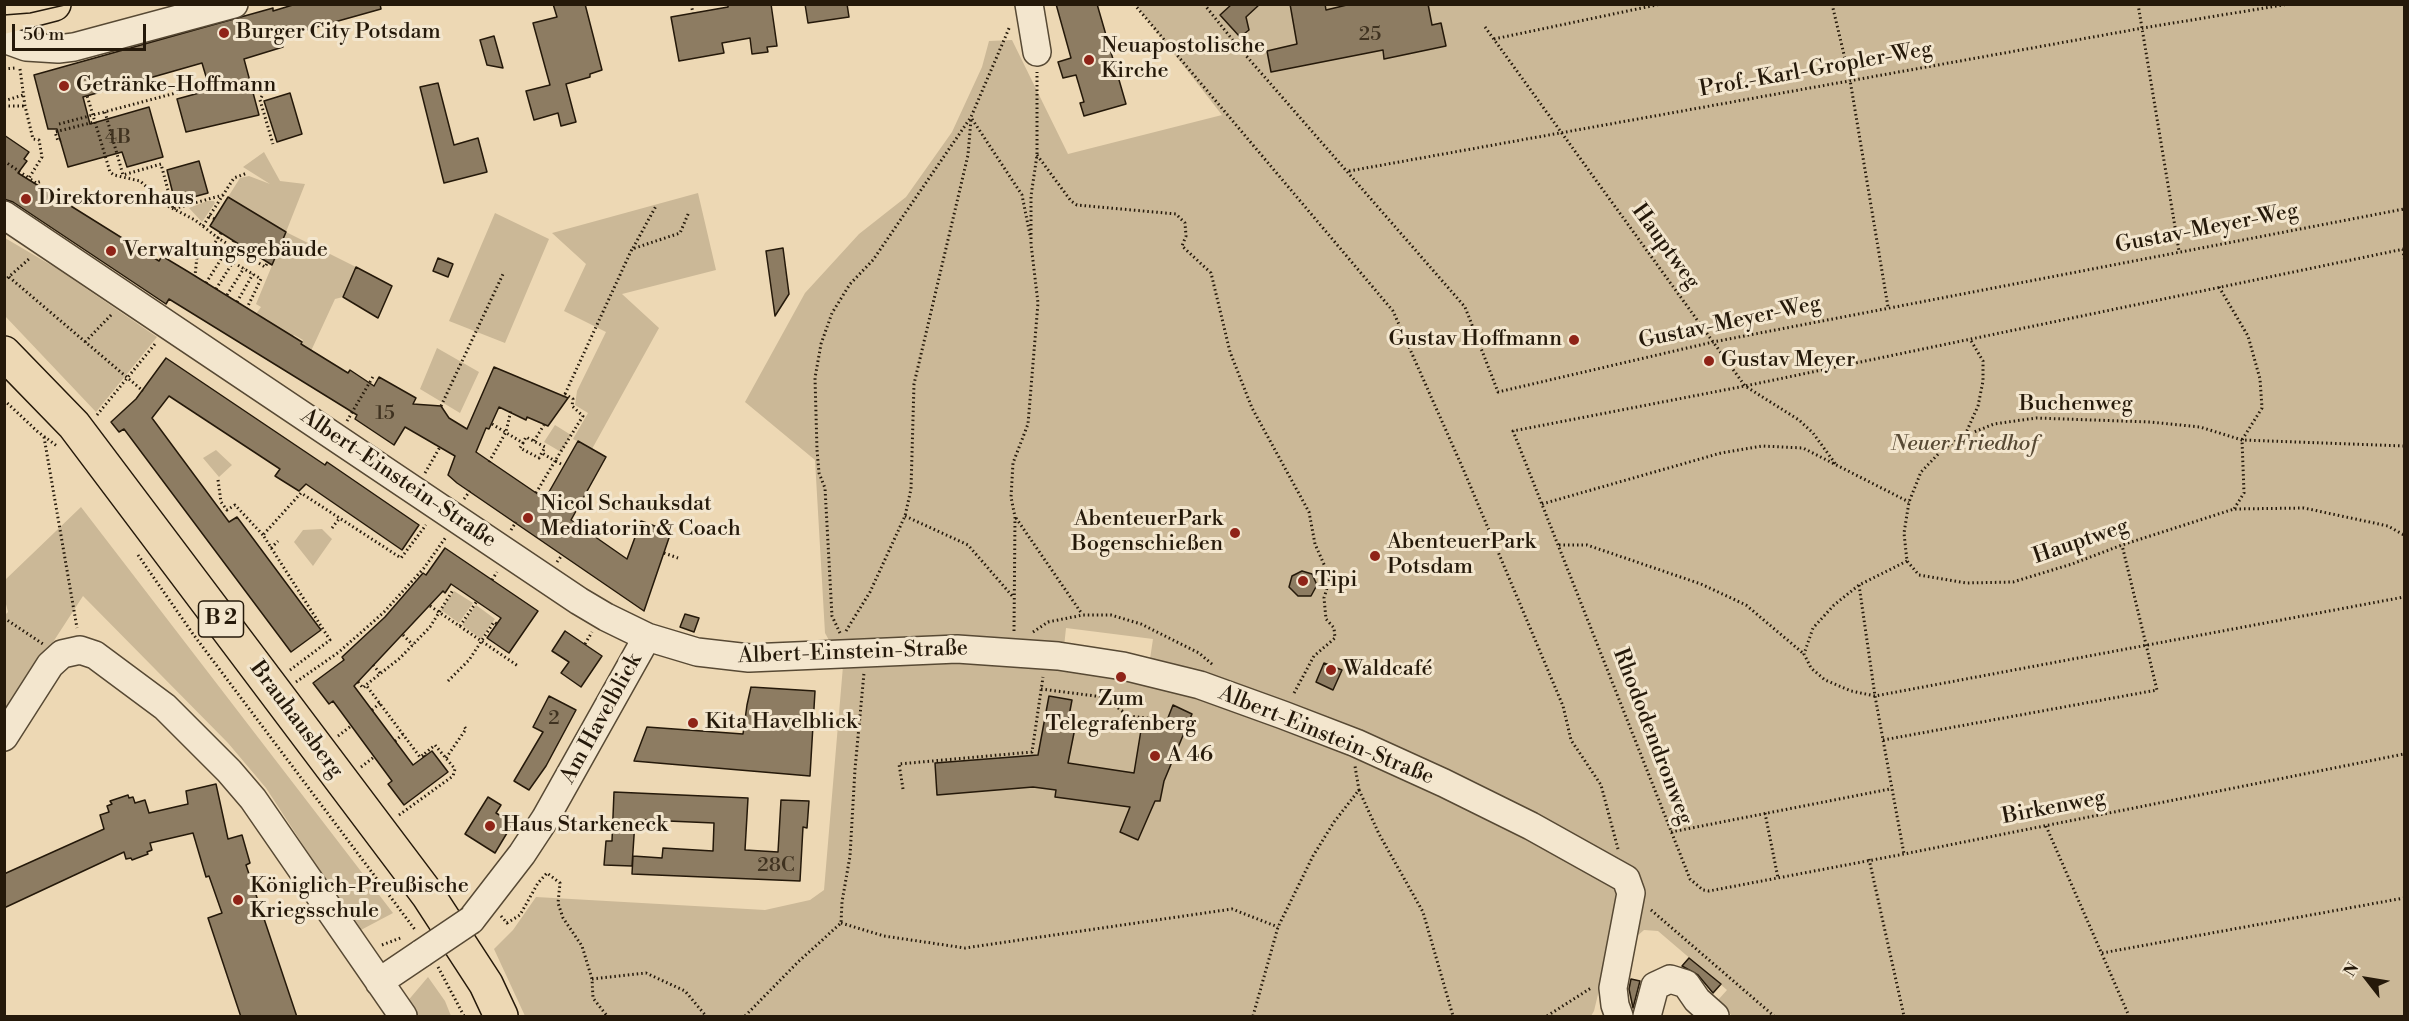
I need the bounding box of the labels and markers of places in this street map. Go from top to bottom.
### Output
place label: Burger City Potsdam [236,20,441,46]
marker: Burger City Potsdam [217,26,231,40]
place label: Neuapostolische Kirche [1101,34,1265,86]
marker: Neuapostolische Kirche [1082,53,1096,67]
place label: Getränke-Hoffmann [76,73,276,99]
marker: Getränke-Hoffmann [57,79,71,93]
place label: Direktorenhaus [38,186,194,212]
marker: Direktorenhaus [19,192,33,206]
place label: Verwaltungsgebäude [123,238,328,264]
marker: Verwaltungsgebäude [104,244,118,258]
place label: Gustav Hoffmann [1388,327,1562,353]
marker: Gustav Hoffmann [1567,333,1581,347]
place label: Gustav Meyer [1721,348,1856,374]
marker: Gustav Meyer [1702,354,1716,368]
place label: Nicol Schauksdat Mediatorin & Coach [540,492,741,544]
place label: AbenteuerPark Bogenschießen [1071,507,1223,558]
marker: Nicol Schauksdat Mediatorin & Coach [521,511,535,525]
marker: AbenteuerPark Bogenschießen [1228,526,1242,540]
place label: AbenteuerPark Potsdam [1387,530,1536,582]
marker: AbenteuerPark Potsdam [1368,549,1382,563]
place label: Tipi [1315,568,1358,594]
marker: Tipi [1296,574,1310,588]
place label: Waldcafé [1343,657,1433,683]
marker: Waldcafé [1324,663,1338,677]
marker: Zum Telegrafenberg [1114,670,1128,684]
place label: Zum Telegrafenberg [1046,687,1196,738]
place label: Kita Havelblick [705,710,858,736]
marker: Kita Havelblick [686,716,700,730]
place label: A 46 [1167,743,1213,769]
marker: A 46 [1148,749,1162,763]
place label: Haus Starkeneck [502,813,668,839]
marker: Haus Starkeneck [483,819,497,833]
place label: Königlich-Preußische Kriegsschule [250,874,469,926]
marker: Königlich-Preußische Kriegsschule [231,893,245,907]

